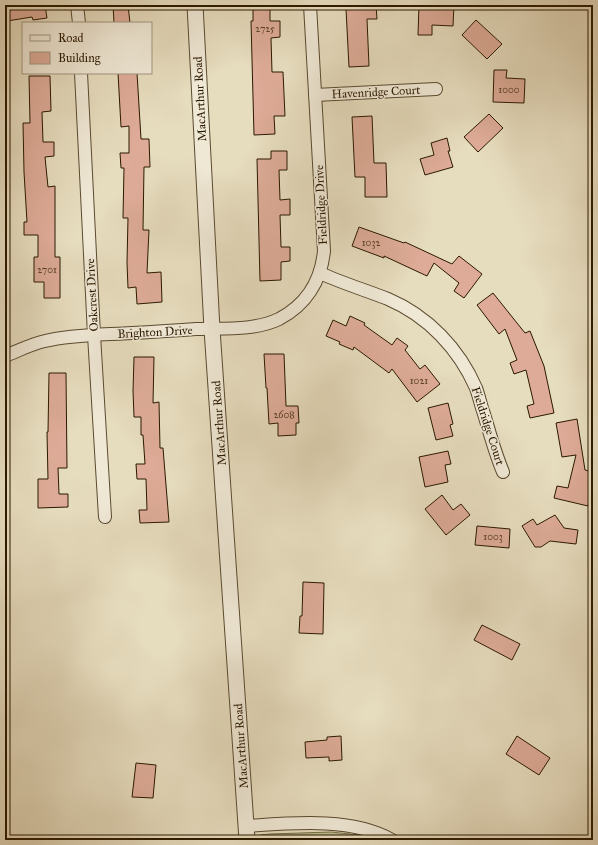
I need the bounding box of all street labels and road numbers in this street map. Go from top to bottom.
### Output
street label: MacArthur Road [191,56,209,142]
street label: Havenridge Court [331,83,422,102]
street label: Fieldridge Drive [312,165,331,245]
street label: Oakcrest Drive [83,258,101,332]
street label: Brighton Drive [117,323,193,342]
street label: MacArthur Road [209,380,229,466]
street label: Fieldridge Court [468,385,508,468]
street label: MacArthur Road [231,703,251,789]

